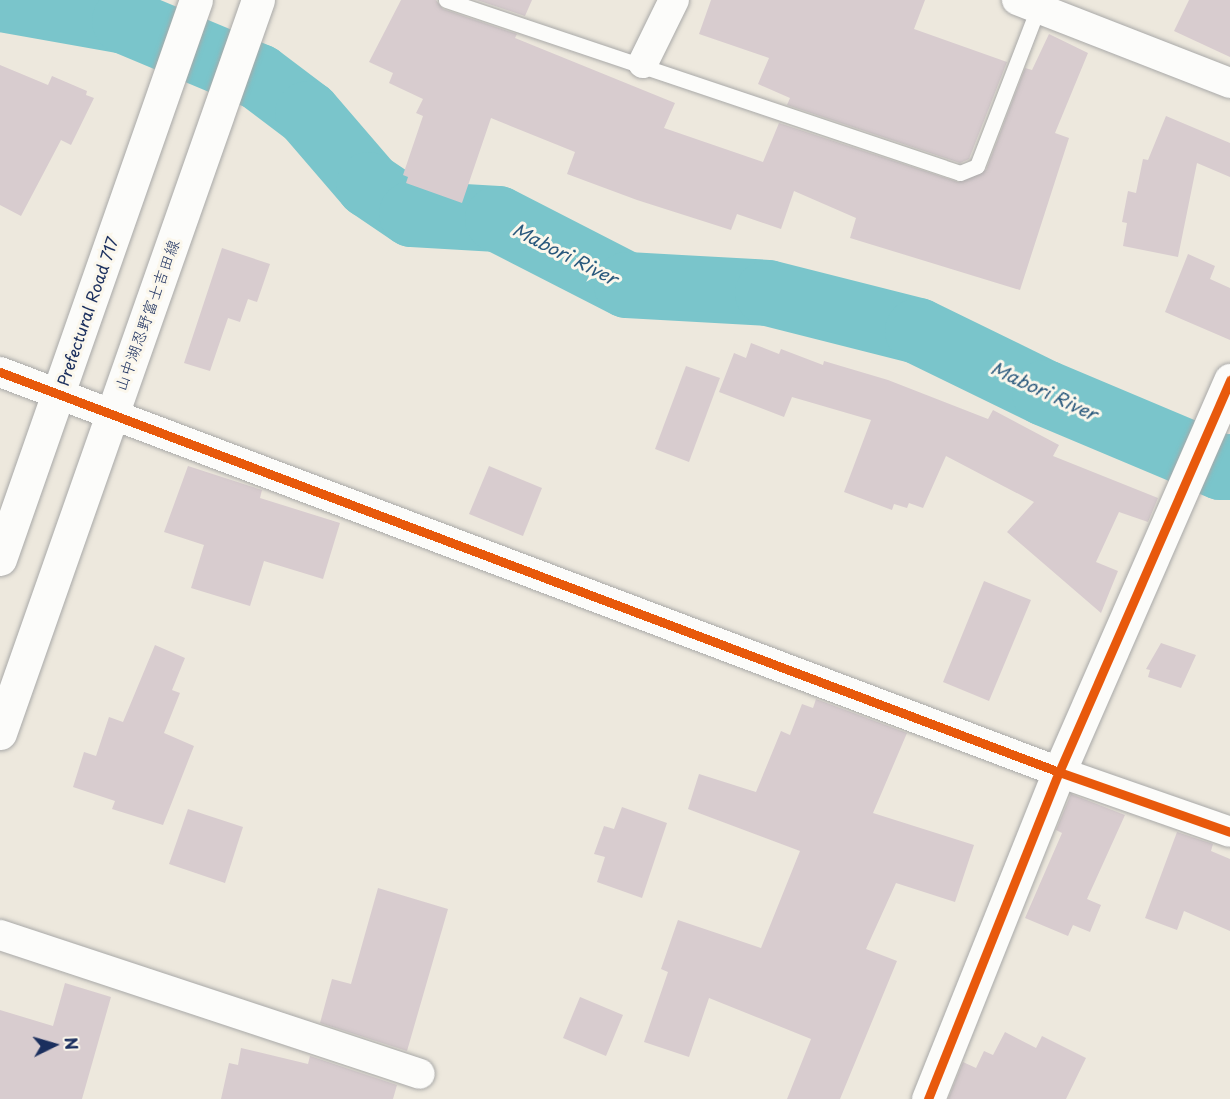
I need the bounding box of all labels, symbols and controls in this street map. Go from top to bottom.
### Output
water label: Mabori River [510,219,620,289]
street label: Prefectural Road 717 [52,234,122,388]
street label: 山中湖忍野富士吉田線 [110,237,182,393]
water label: Mabori River [988,357,1100,425]
north arrow [24,1015,84,1075]
text: N [59,1036,84,1051]

